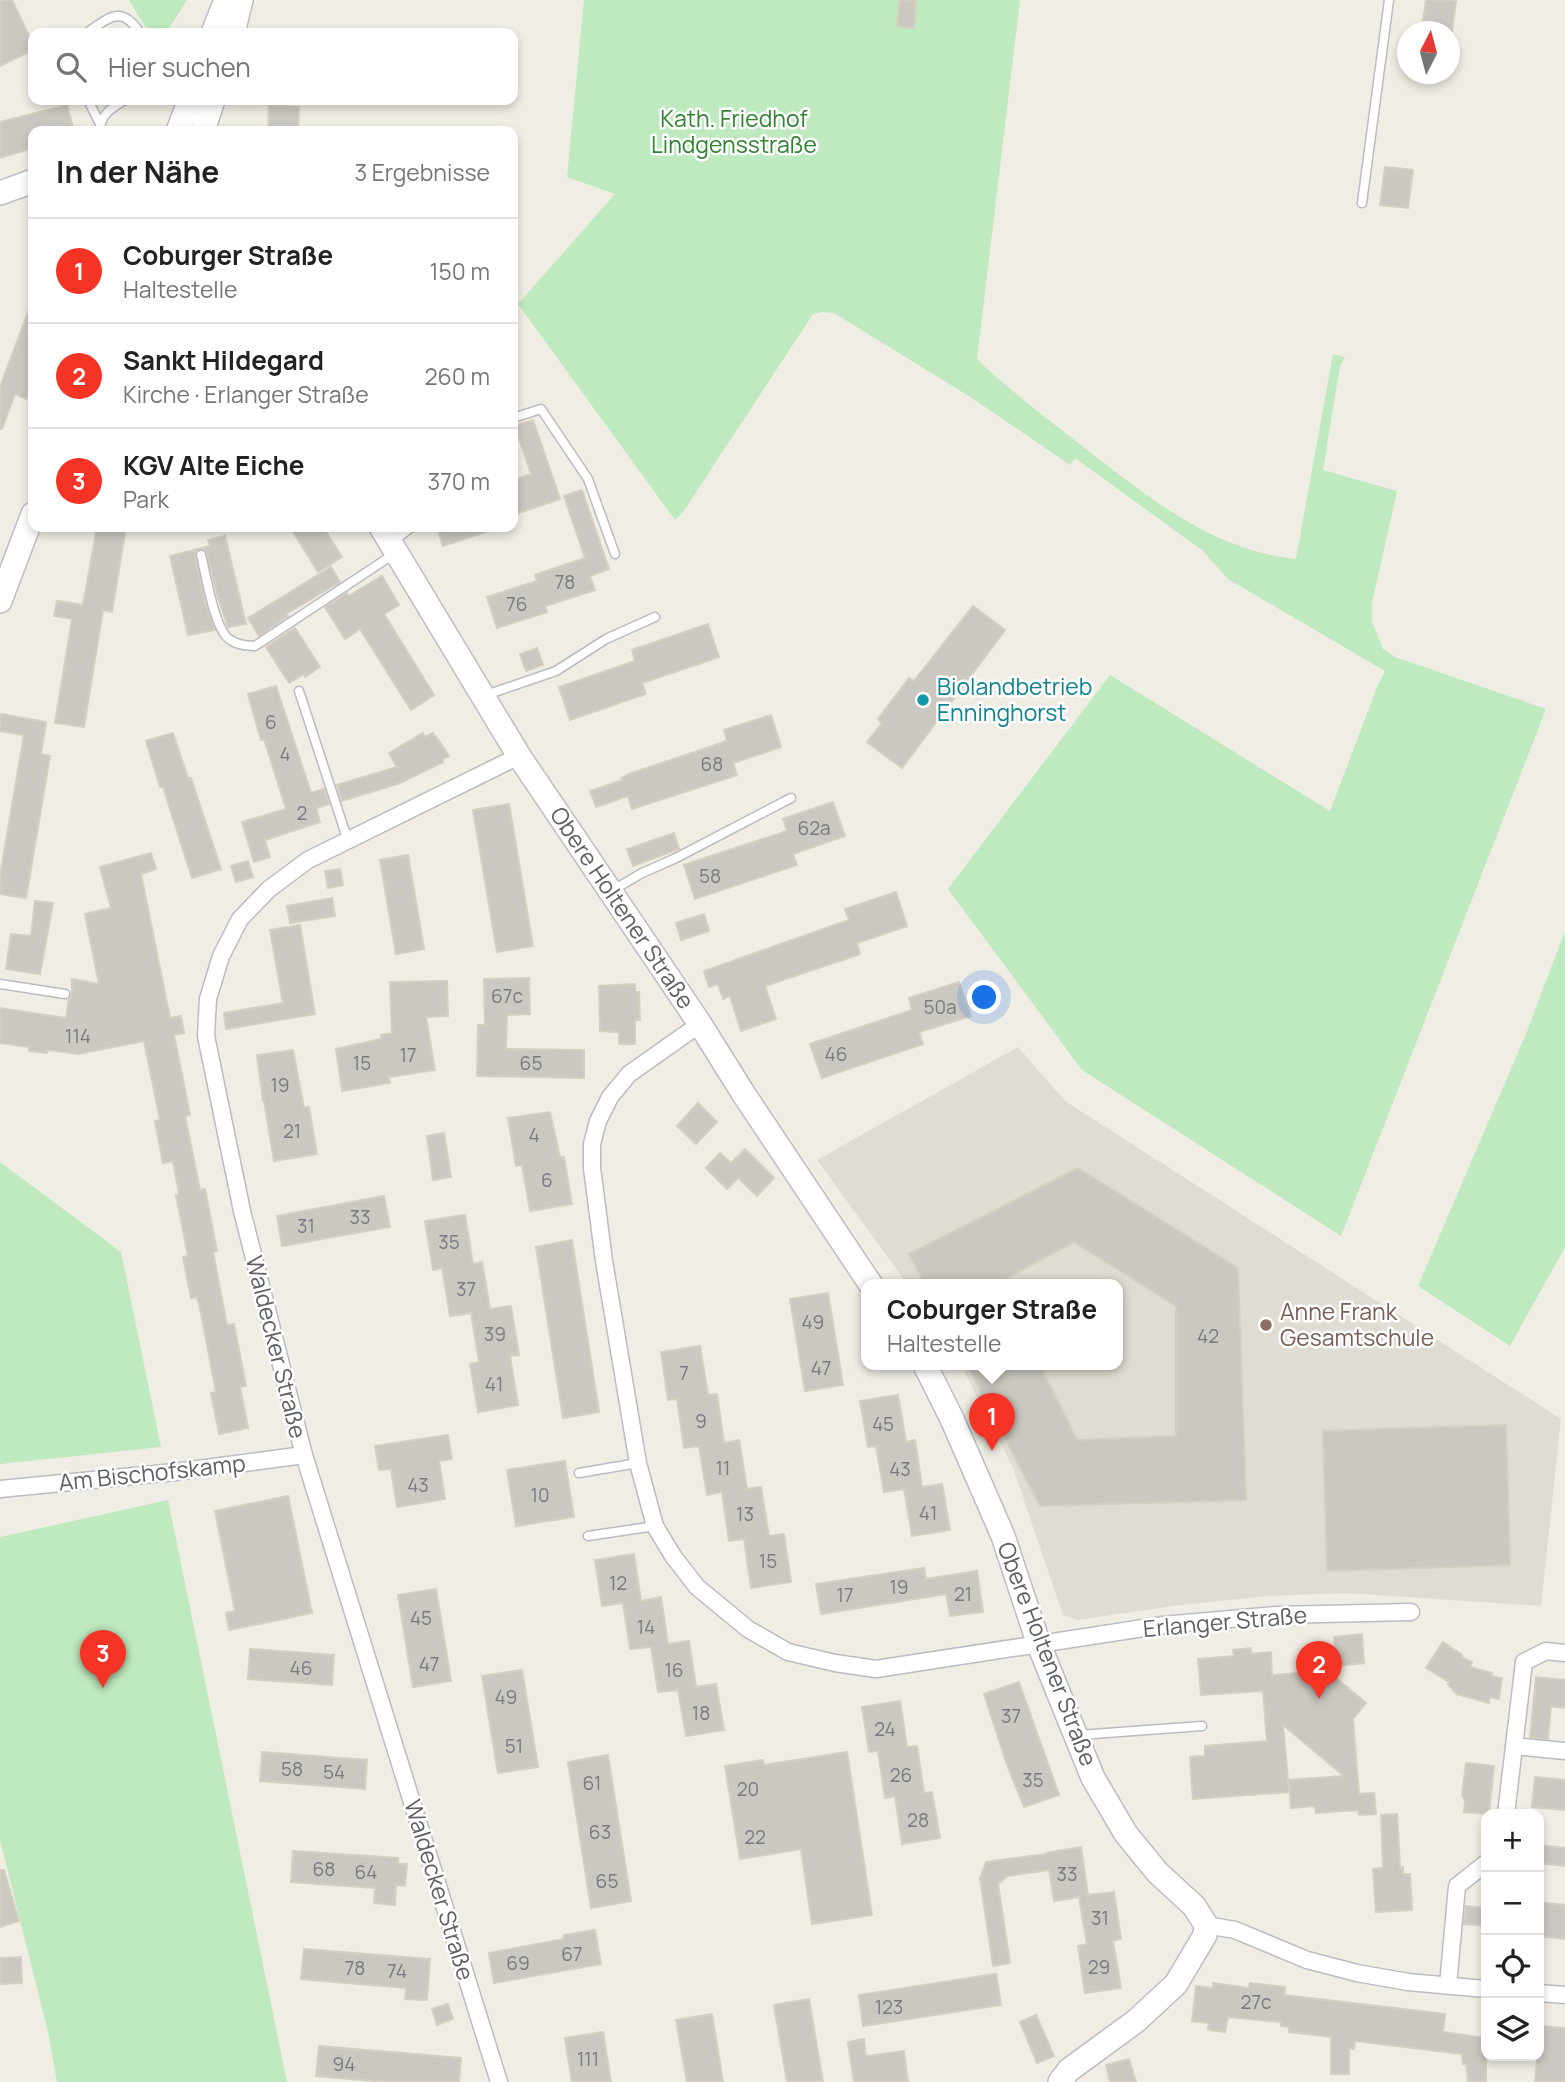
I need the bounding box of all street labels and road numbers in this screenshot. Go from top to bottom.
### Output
street label: Obere Holtener Straße [543,800,702,1015]
street label: Waldecker Straße [239,1252,315,1441]
street label: Am Bischofskamp [57,1446,247,1498]
street label: Obere Holtener Straße [990,1537,1105,1770]
street label: Erlanger Straße [1142,1598,1308,1644]
street label: Waldecker Straße [397,1796,483,1984]

